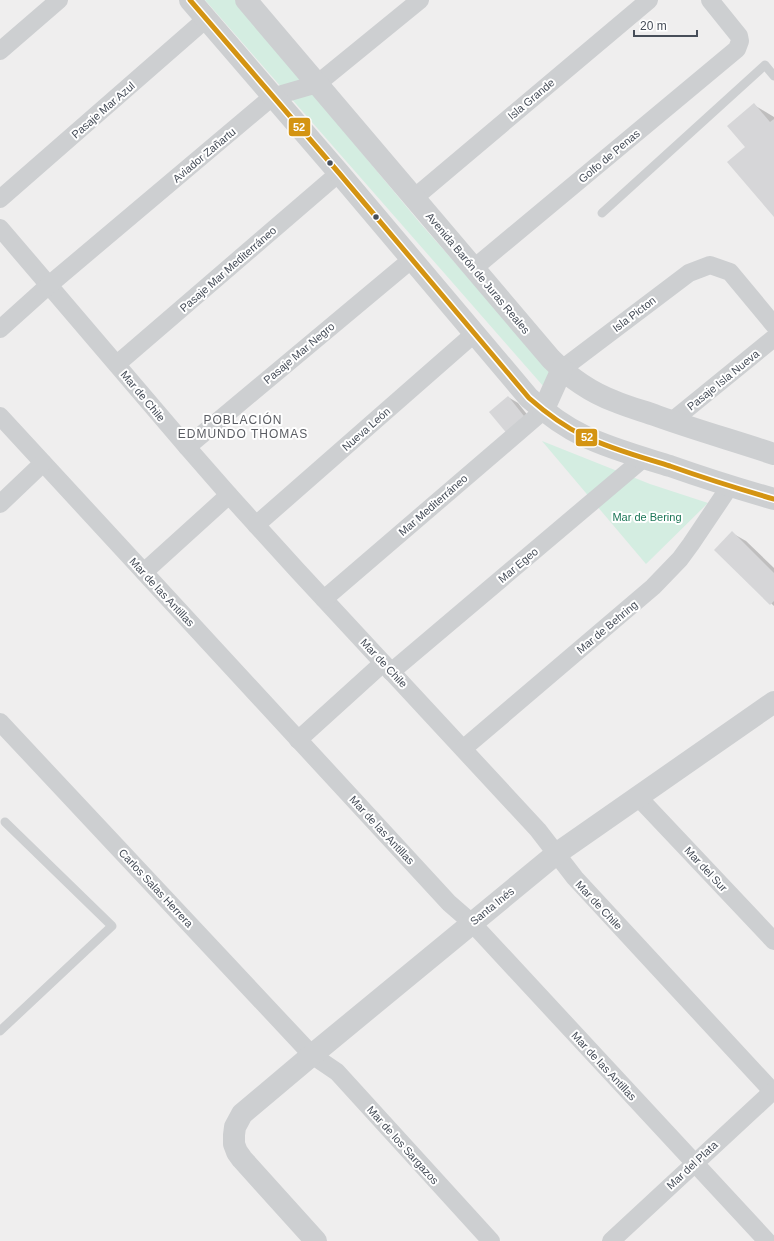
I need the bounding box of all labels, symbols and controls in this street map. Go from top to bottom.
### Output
scale bar [634,12,697,38]
text: 20 m [640,19,667,33]
street label: Isla Grande [505,76,557,122]
street label: Pasaje Mar Azul [69,79,137,141]
line badge: 52 [288,117,311,137]
text: 52 [293,121,305,133]
street label: Aviador Zañartu [170,125,238,185]
street label: Golfo de Penas [576,127,642,185]
unlabelled marker [325,158,335,168]
street label: Avenida Barón de Juras Reales [424,210,533,336]
unlabelled marker [371,212,381,222]
street label: Pasaje Mar Mediterráneo [177,224,279,314]
street label: Isla Picton [610,294,658,334]
street label: Pasaje Mar Negro [261,320,337,386]
street label: Pasaje Isla Nueva [685,347,762,413]
street label: Mar de Chile [118,368,168,424]
street label: Nueva León [340,405,392,453]
district label: POBLACIÓN EDMUNDO THOMAS [178,412,308,441]
line badge: 52 [575,428,598,447]
text: 52 [581,431,593,443]
street label: Mar Mediterráneo [396,472,470,538]
park label: Mar de Bering [612,511,682,523]
street label: Mar Egeo [496,545,540,585]
street label: Mar de las Antillas [127,555,197,629]
street label: Mar de Behring [574,598,640,656]
street label: Mar de Chile [358,636,410,690]
street label: Mar de las Antillas [347,793,417,867]
street label: Mar del Sur [682,844,730,894]
street label: Carlos Salas Herrera [117,846,196,930]
street label: Mar de Chile [573,878,625,932]
street label: Santa Inés [468,884,517,927]
street label: Mar de las Antillas [569,1029,639,1103]
street label: Mar de los Sargazos [365,1103,442,1187]
street label: Mar del Plata [664,1138,720,1191]

